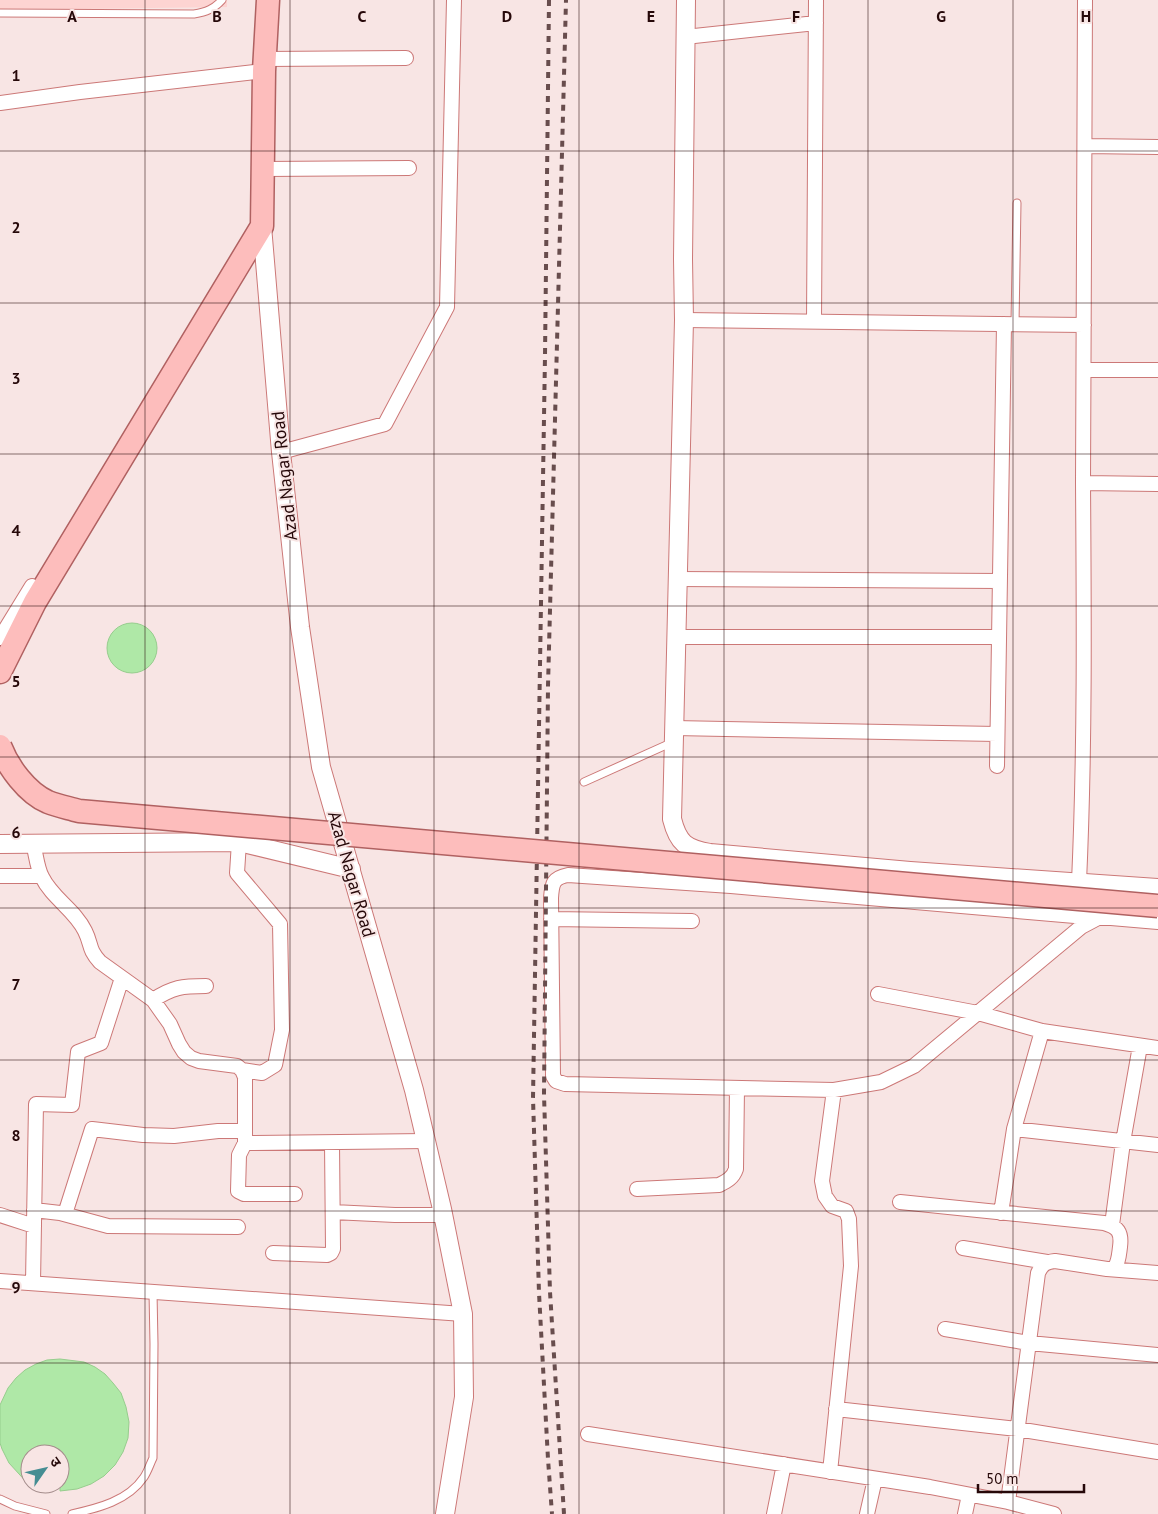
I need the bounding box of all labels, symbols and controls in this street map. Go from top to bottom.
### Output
text: A [67,6,77,26]
text: B [212,6,222,26]
text: C [358,6,367,26]
text: D [502,6,512,26]
text: E [647,6,655,26]
text: F [792,6,800,26]
text: G [936,6,946,26]
text: H [1081,6,1091,26]
text: 1 [11,65,21,85]
text: 2 [11,217,21,237]
text: 3 [11,368,21,388]
street label: Azad Nagar Road [266,410,302,542]
text: 4 [11,520,21,540]
text: 5 [11,671,21,691]
street label: Azad Nagar Road [323,808,381,940]
text: 6 [11,822,21,842]
text: 7 [11,974,21,994]
text: 8 [11,1125,21,1145]
text: 9 [11,1277,21,1297]
north arrow [20,1444,70,1494]
text: उ [46,1453,66,1471]
scale bar [978,1462,1084,1494]
text: 50 m [986,1469,1019,1488]

